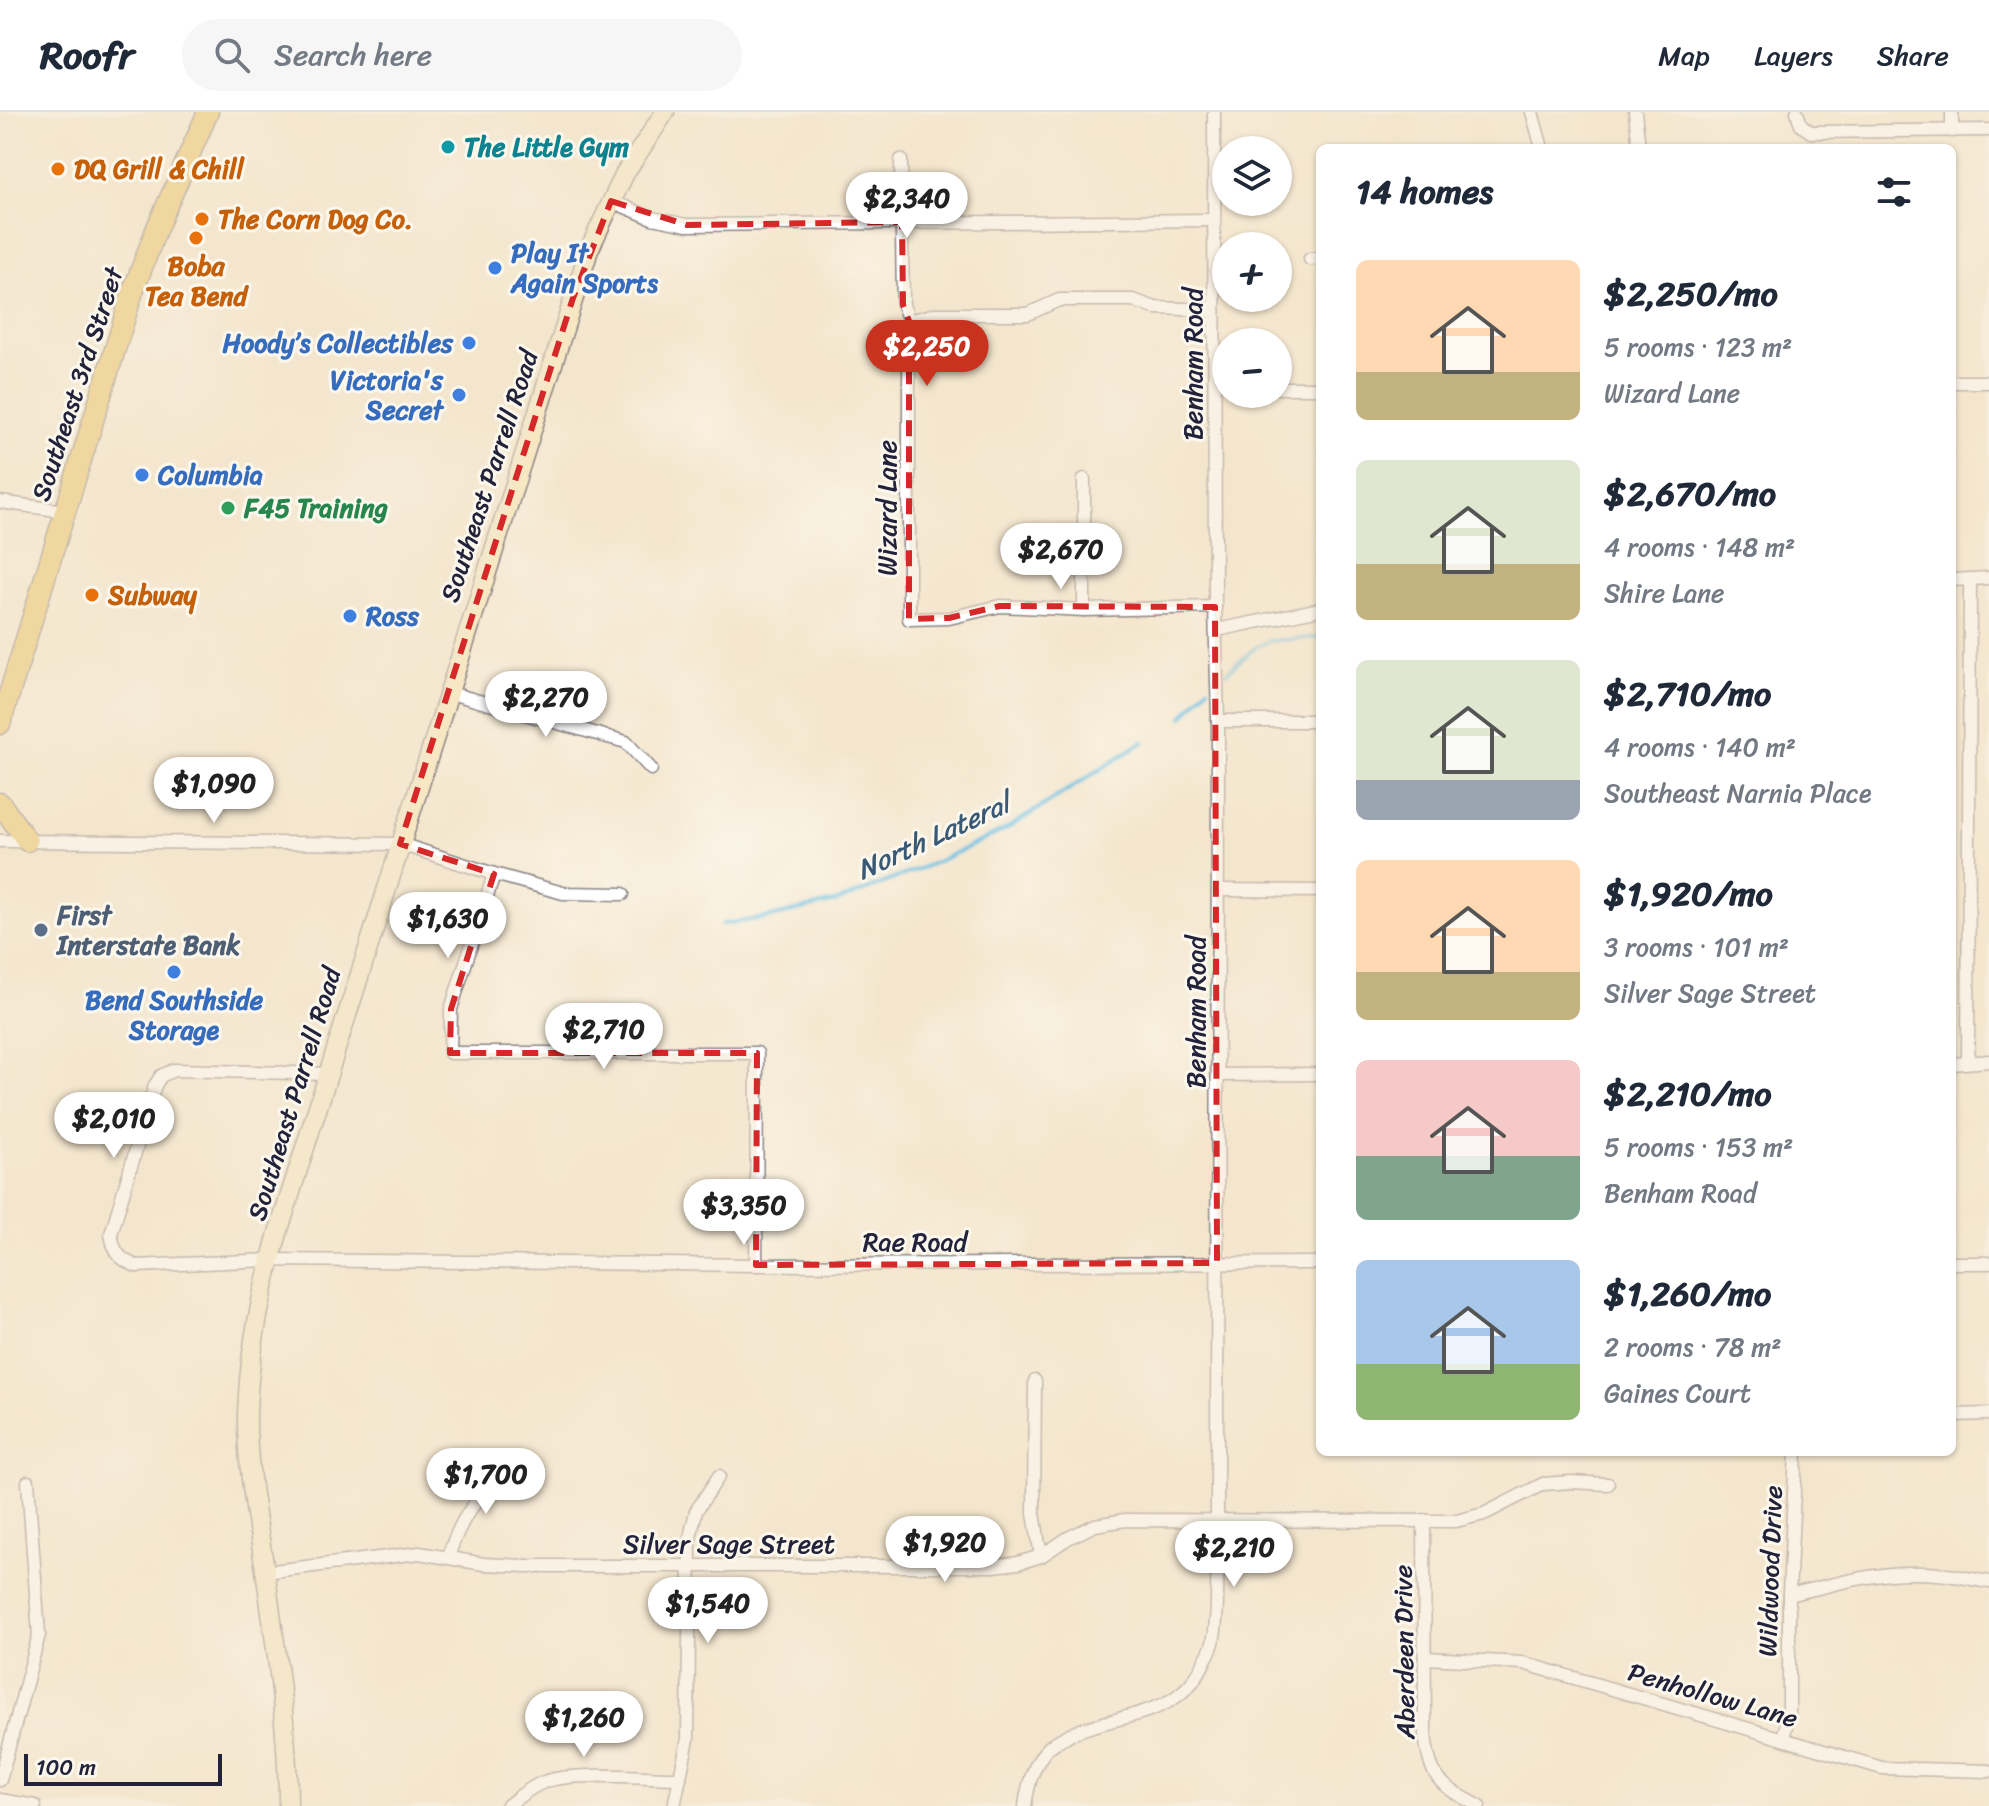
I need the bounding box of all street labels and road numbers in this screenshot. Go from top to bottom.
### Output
street label: Southeast 3rd Street [17,260,137,507]
street label: Benham Road [1170,285,1216,440]
street label: Southeast Parrell Road [427,342,552,608]
street label: Wizard Lane [864,440,910,576]
street label: Benham Road [1173,933,1219,1088]
street label: Southeast Parrell Road [234,959,355,1226]
street label: Rae Road [863,1219,969,1265]
street label: Wildwood Drive [1744,1484,1796,1658]
street label: Silver Sage Street [623,1521,835,1567]
street label: Aberdeen Drive [1379,1564,1429,1741]
street label: Penhollow Lane [1623,1649,1803,1741]

